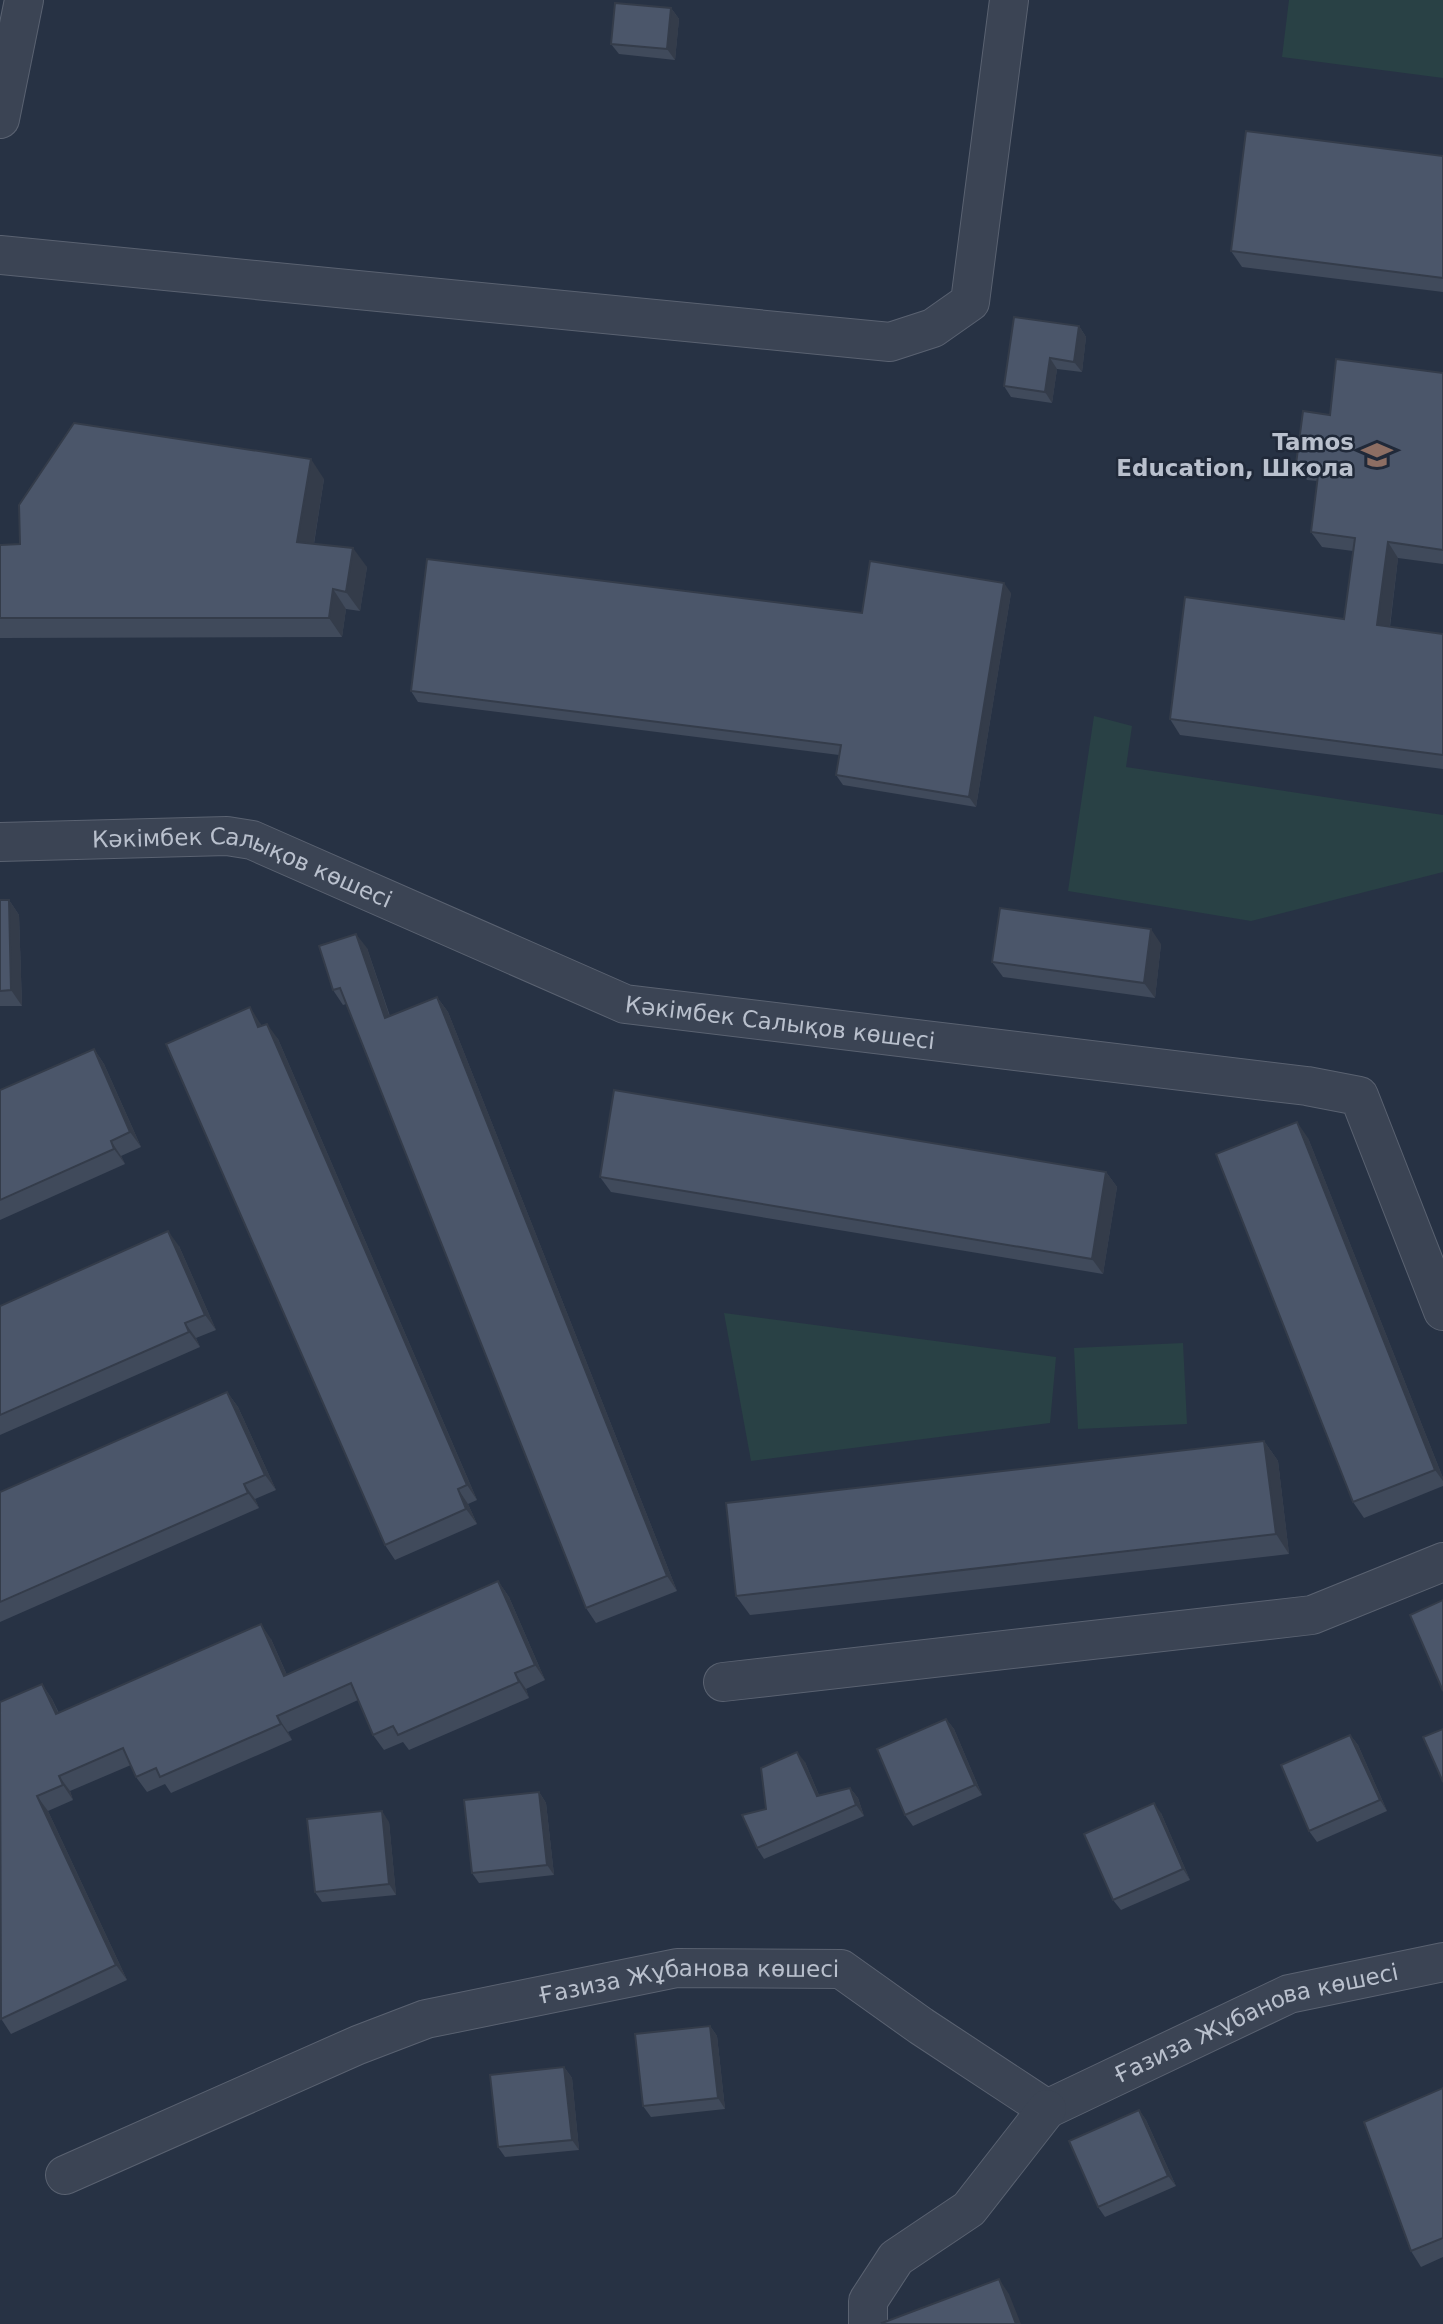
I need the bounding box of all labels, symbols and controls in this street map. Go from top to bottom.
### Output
place label: Tamos Education, Школа [1116,429,1354,481]
school or university icon: Tamos Education, Школа [1360,438,1394,472]
street label: Кәкімбек Салықов көшесі [92,823,396,913]
street label: Кәкімбек Салықов көшесі [624,991,936,1054]
street label: Ғазиза Жұбанова көшесі [536,1955,839,2009]
street label: Ғазиза Жұбанова көшесі [1110,1959,1401,2088]

